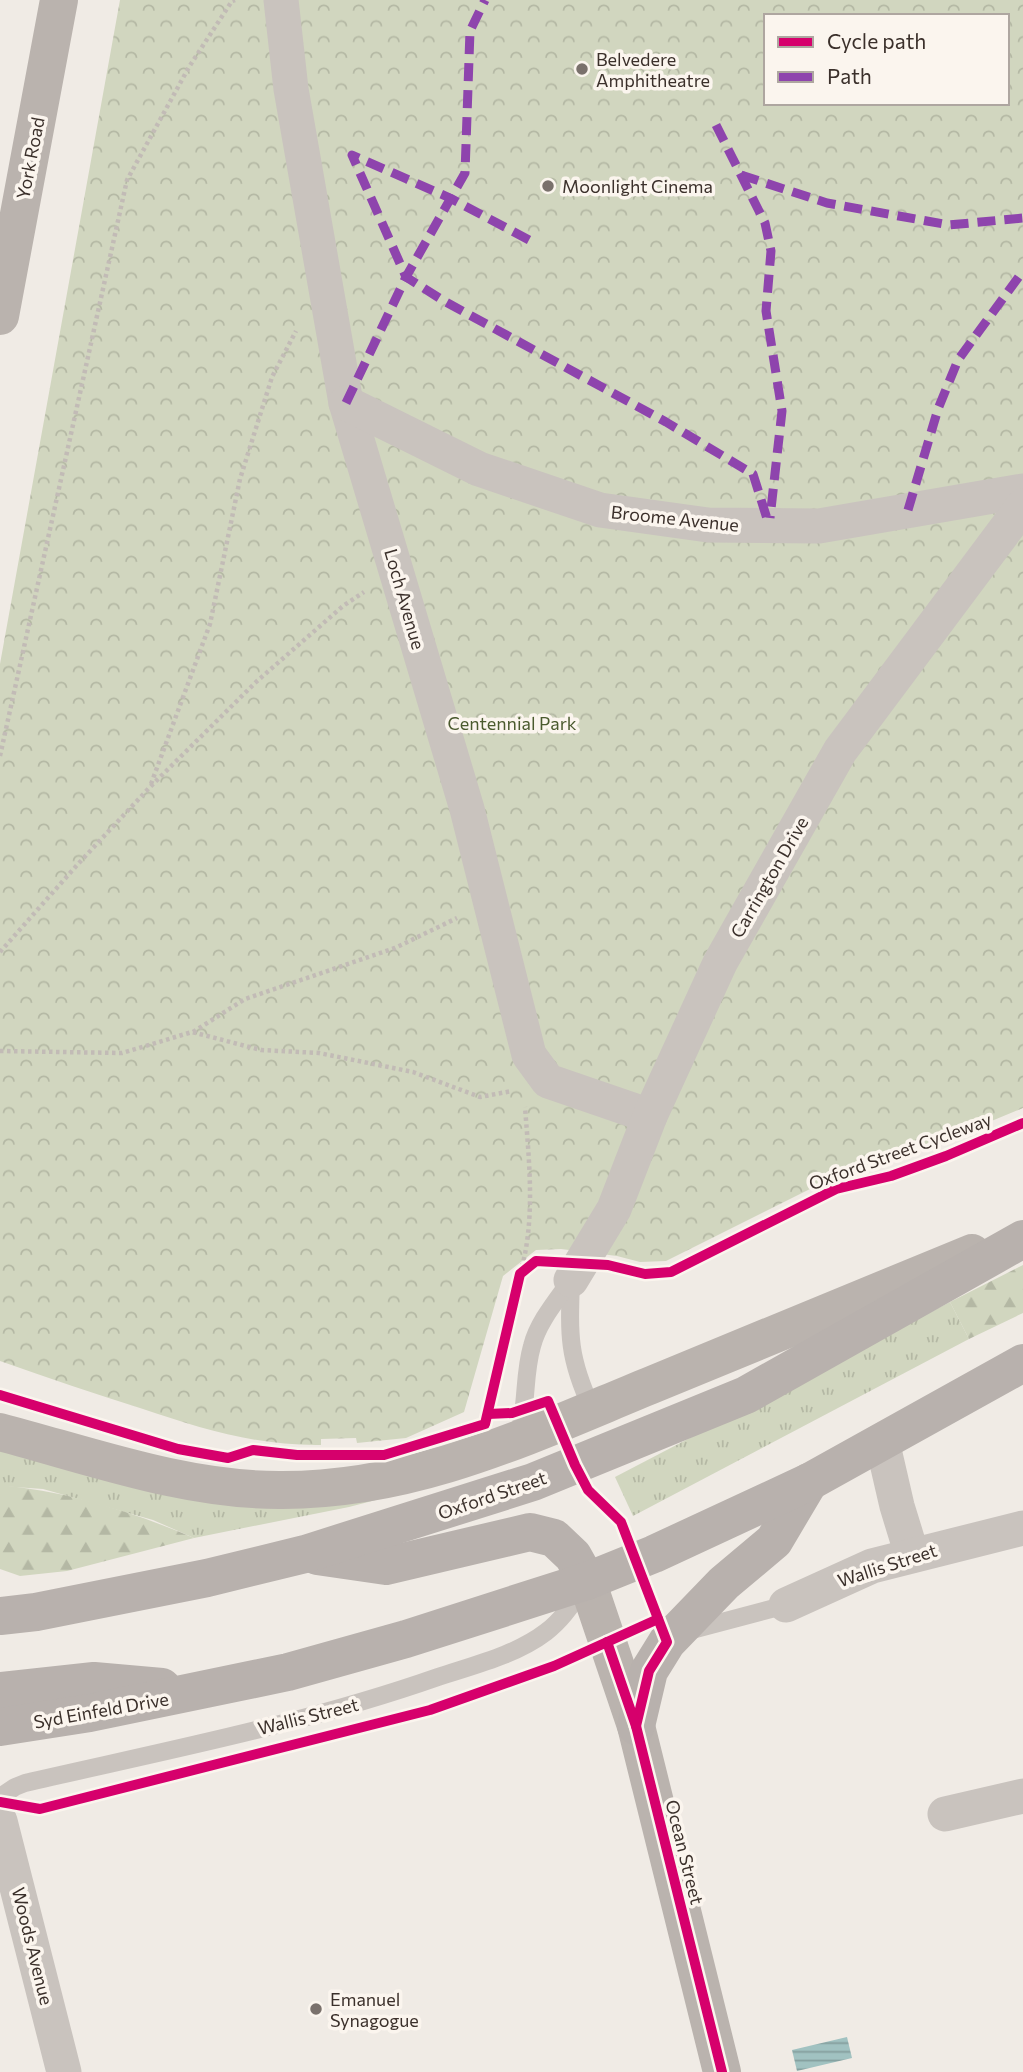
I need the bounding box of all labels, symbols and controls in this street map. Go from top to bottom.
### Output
legend [764,14,1009,105]
text: Cycle path [827,28,926,53]
place label: Belvedere Amphitheatre [596,48,710,91]
marker: Belvedere Amphitheatre [574,61,590,77]
text: Path [827,63,872,88]
street label: York Road [11,115,49,201]
place label: Moonlight Cinema [562,175,713,197]
marker: Moonlight Cinema [540,178,556,194]
street label: Broome Avenue [610,500,740,536]
street label: Loch Avenue [380,546,430,652]
park label: Centennial Park [447,712,577,734]
street label: Carrington Drive [725,813,813,941]
street label: Oxford Street Cycleway [806,1108,994,1194]
street label: Oxford Street [435,1466,549,1524]
street label: Wallis Street [835,1539,939,1591]
street label: Syd Einfeld Drive [32,1687,170,1733]
street label: Wallis Street [255,1693,361,1739]
street label: Ocean Street [661,1797,709,1907]
street label: Woods Avenue [8,1885,58,2007]
place label: Emanuel Synagogue [330,1988,419,2031]
marker: Emanuel Synagogue [308,2001,324,2017]

